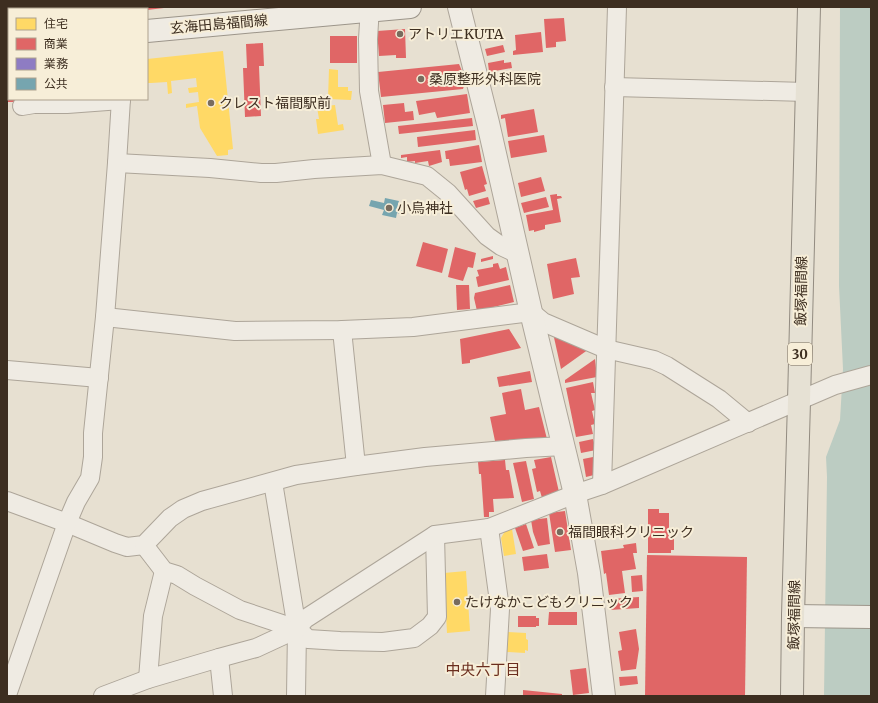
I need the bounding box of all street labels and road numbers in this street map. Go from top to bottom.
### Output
street label: 玄海田島福間線 [169,11,269,37]
street label: 飯塚福間線 [791,256,811,326]
road number: 30 [788,343,812,365]
street label: 飯塚福間線 [784,580,804,650]

